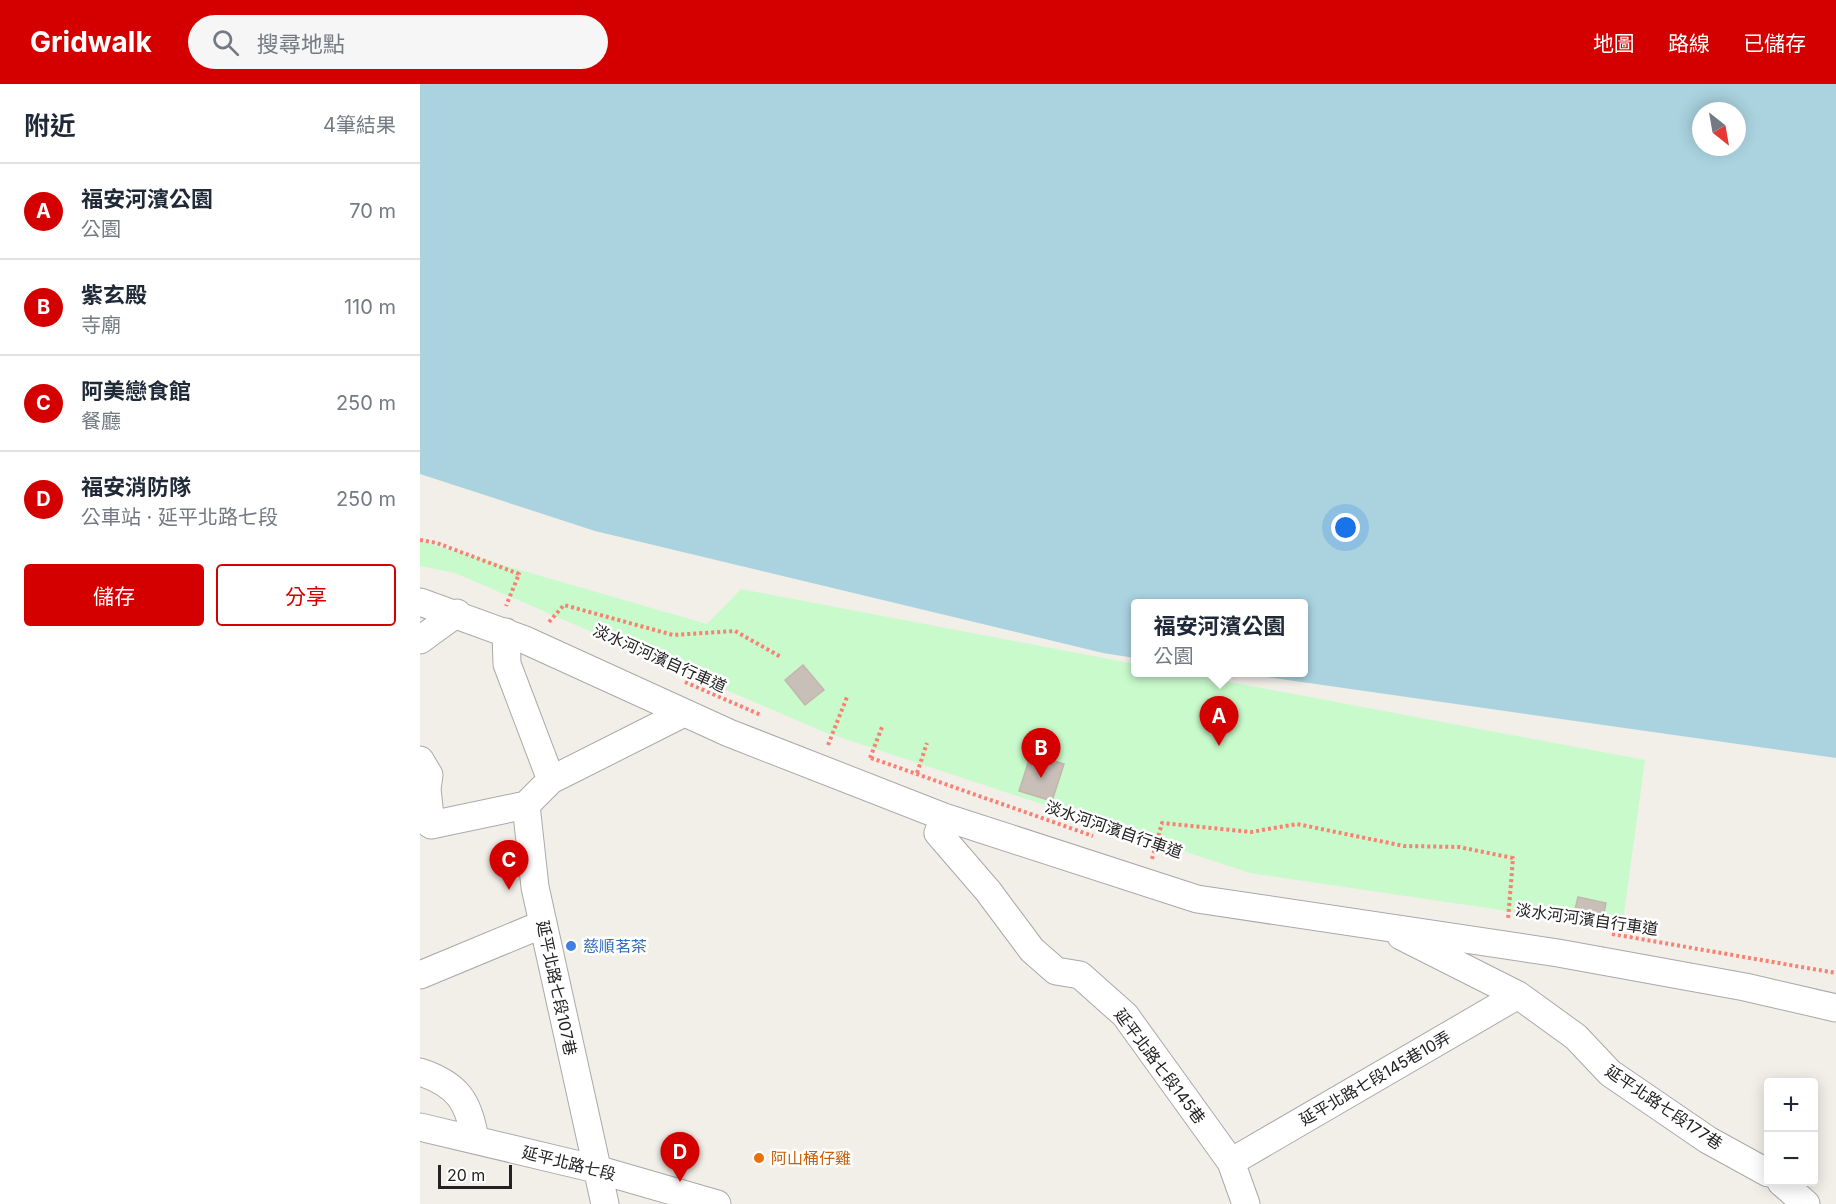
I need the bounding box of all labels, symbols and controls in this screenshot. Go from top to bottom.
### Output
search box [188,15,608,69]
text: Gridwalk [30,25,152,59]
icon: search [209,26,242,59]
text: 搜尋地點 [257,31,345,57]
text: 地圖 [1593,31,1635,56]
text: 路線 [1668,31,1710,56]
text: 已儲存 [1743,31,1806,56]
north arrow [1692,102,1746,156]
text: 附近 [24,110,76,141]
text: 4筆結果 [323,113,396,137]
text: 福安河濱公園 [81,186,213,212]
text: A [36,199,51,223]
text: 70 m [349,199,396,223]
text: 公園 [81,217,121,241]
text: 紫玄殿 [81,282,147,308]
text: B [37,295,50,319]
text: 110 m [344,295,396,319]
text: 寺廟 [81,313,121,337]
text: 阿美戀食館 [81,378,191,404]
text: C [36,391,51,415]
text: 250 m [336,391,396,415]
text: 餐廳 [81,409,121,433]
text: 福安消防隊 [81,474,191,500]
text: D [36,487,51,511]
text: 250 m [336,487,396,511]
text: 公車站 · 延平北路七段 [81,505,278,529]
your location [1331,513,1360,542]
button: 儲存 [24,564,204,626]
button: 分享 [216,564,396,626]
popup [1131,599,1308,677]
text: 福安河濱公園 [1153,613,1286,639]
street label: 淡水河河濱自行車道 [590,620,730,696]
text: 公園 [1153,644,1193,668]
pin: A [1200,696,1238,746]
pin: B [1022,728,1060,778]
street label: 淡水河河濱自行車道 [1043,796,1185,862]
pin: C [490,840,529,890]
street label: 淡水河河濱自行車道 [1514,899,1660,939]
street label: 延平北路七段107巷 [533,919,581,1057]
place label: 慈順茗茶 [583,936,647,956]
marker: 慈順茗茶 [564,939,578,953]
street label: 延平北路七段145巷 [1110,1005,1210,1127]
street label: 延平北路七段145巷10弄 [1296,1027,1454,1129]
street label: 延平北路七段177巷 [1602,1060,1726,1154]
map controls [1764,1078,1818,1186]
button: + [1764,1078,1818,1132]
pin: D [660,1132,700,1182]
button: − [1764,1132,1818,1186]
street label: 延平北路七段 [520,1142,618,1184]
place label: 阿山桶仔雞 [771,1148,851,1168]
marker: 阿山桶仔雞 [752,1151,766,1165]
scale bar [438,1162,512,1190]
text: 20 m [447,1165,485,1185]

